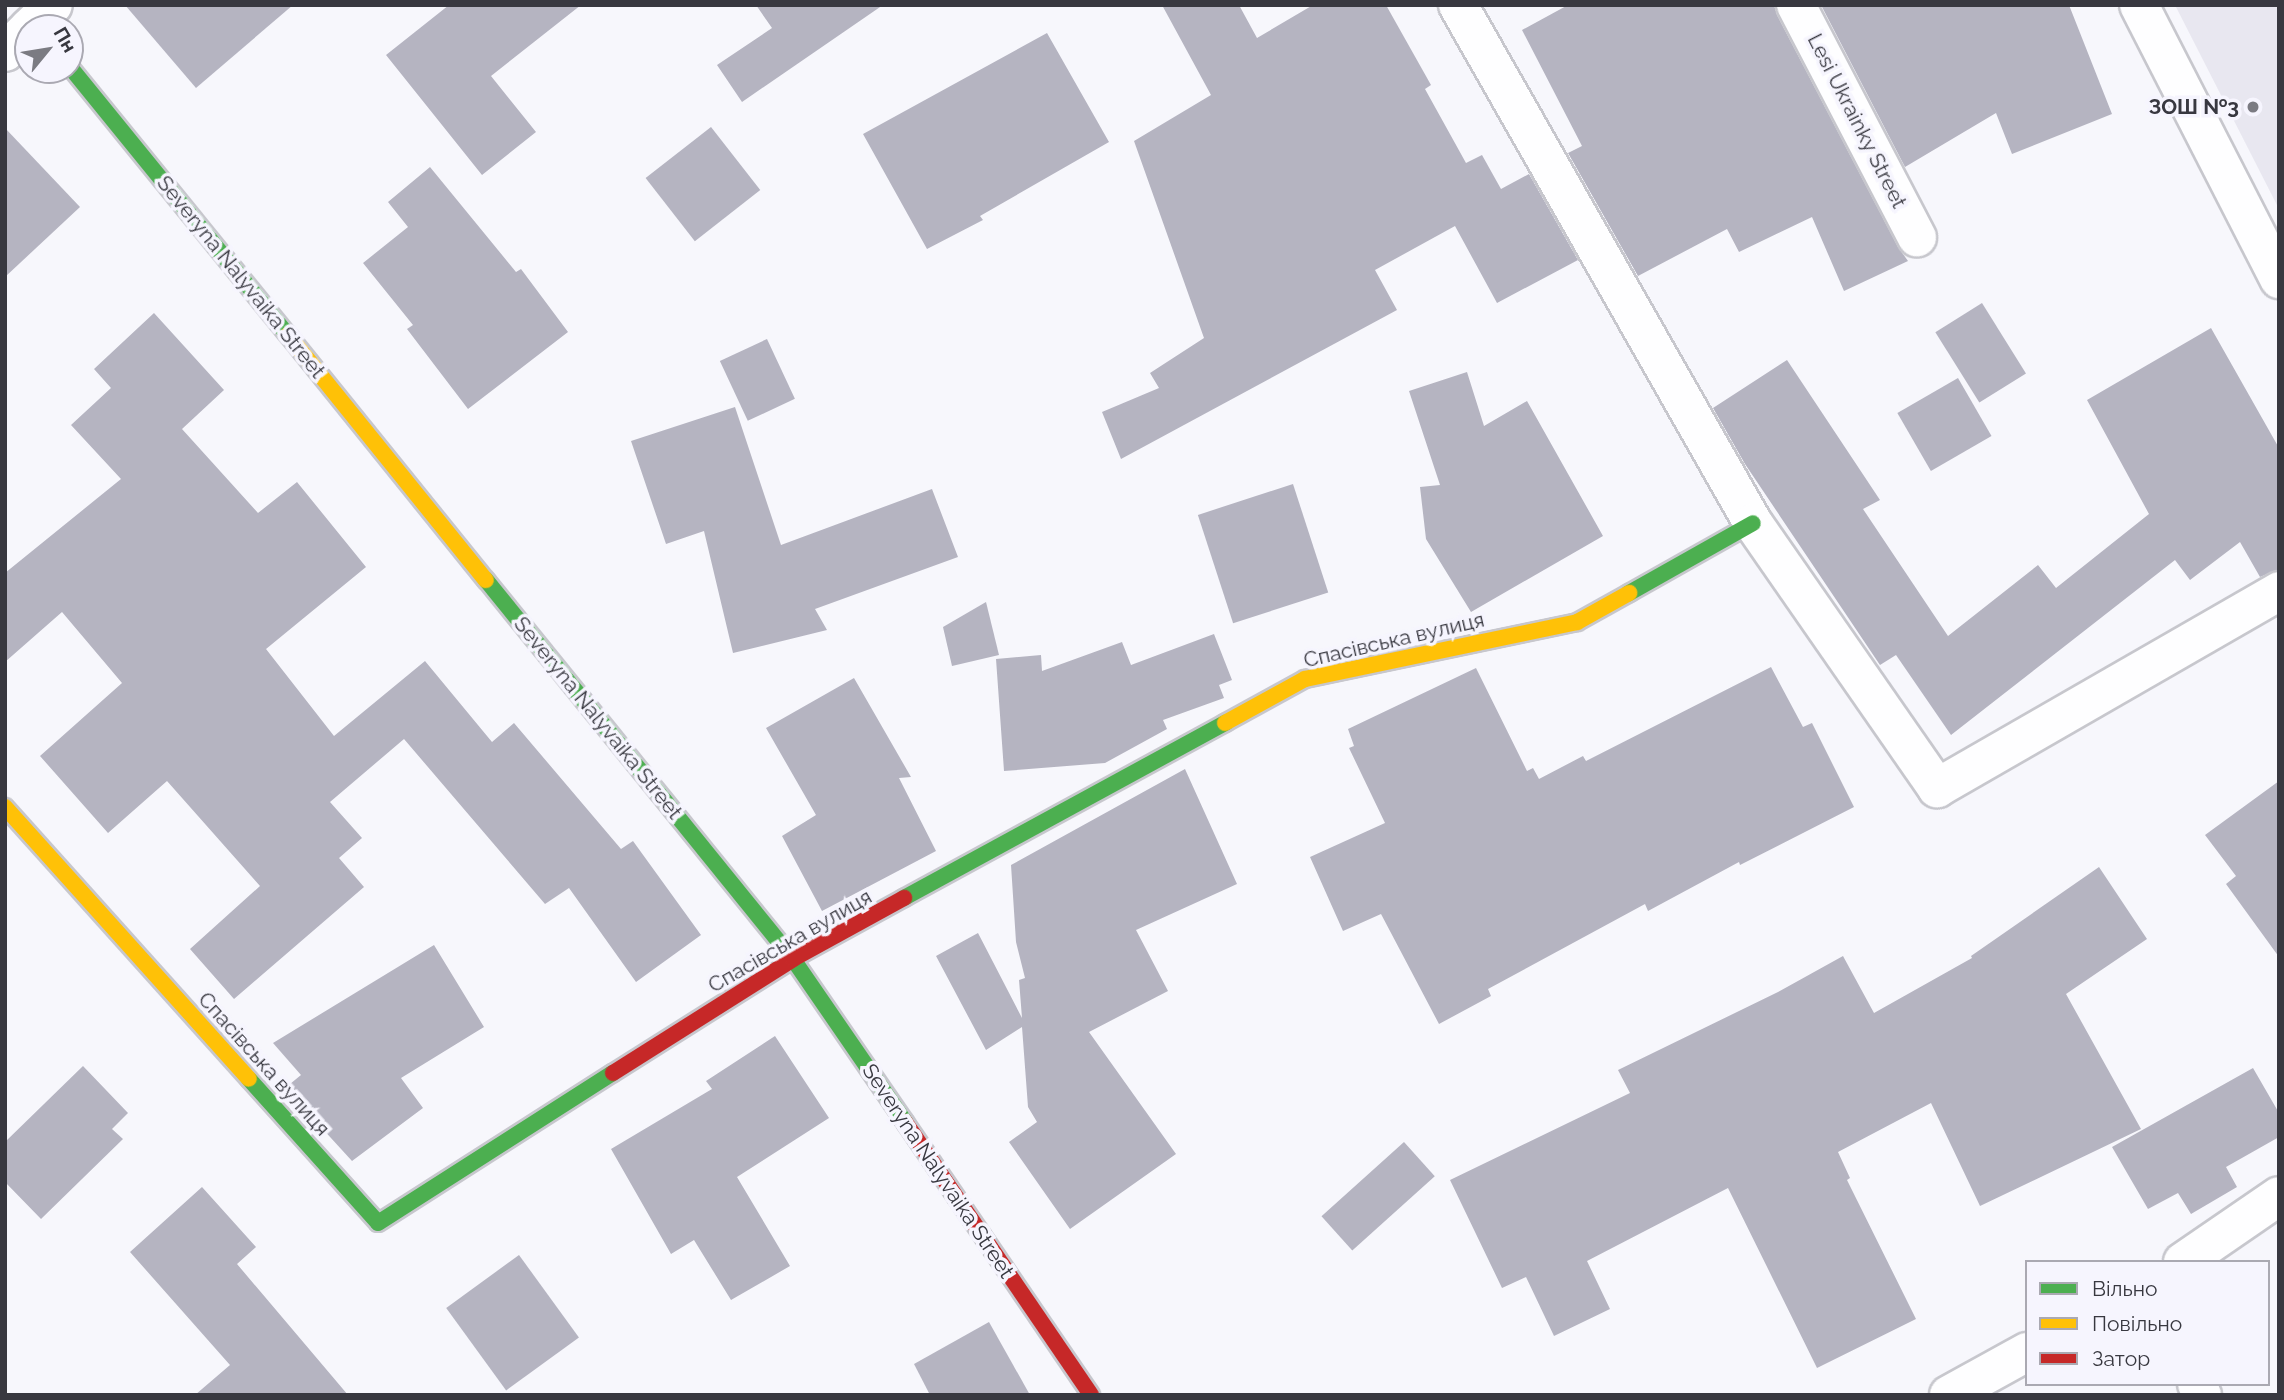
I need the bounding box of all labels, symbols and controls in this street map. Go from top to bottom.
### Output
north arrow [14,14,84,84]
text: Пн [50,23,81,56]
street label: Lesi Ukrainky Street [1802,29,1912,213]
place label: ЗОШ №3 [2148,94,2239,120]
marker: ЗОШ №3 [2245,99,2261,115]
street label: Severyna Nalyvaika Street [152,171,330,383]
street label: Спасівська вулиця [1301,607,1487,673]
street label: Severyna Nalyvaika Street [509,612,687,824]
street label: Спасівська вулиця [704,884,876,998]
street label: Спасівська вулиця [193,987,335,1141]
street label: Severyna Nalyvaika Street [857,1059,1019,1283]
legend [2025,1260,2270,1386]
text: Вільно [2092,1276,2158,1301]
text: Повільно [2092,1311,2182,1336]
text: Затор [2092,1346,2150,1371]

